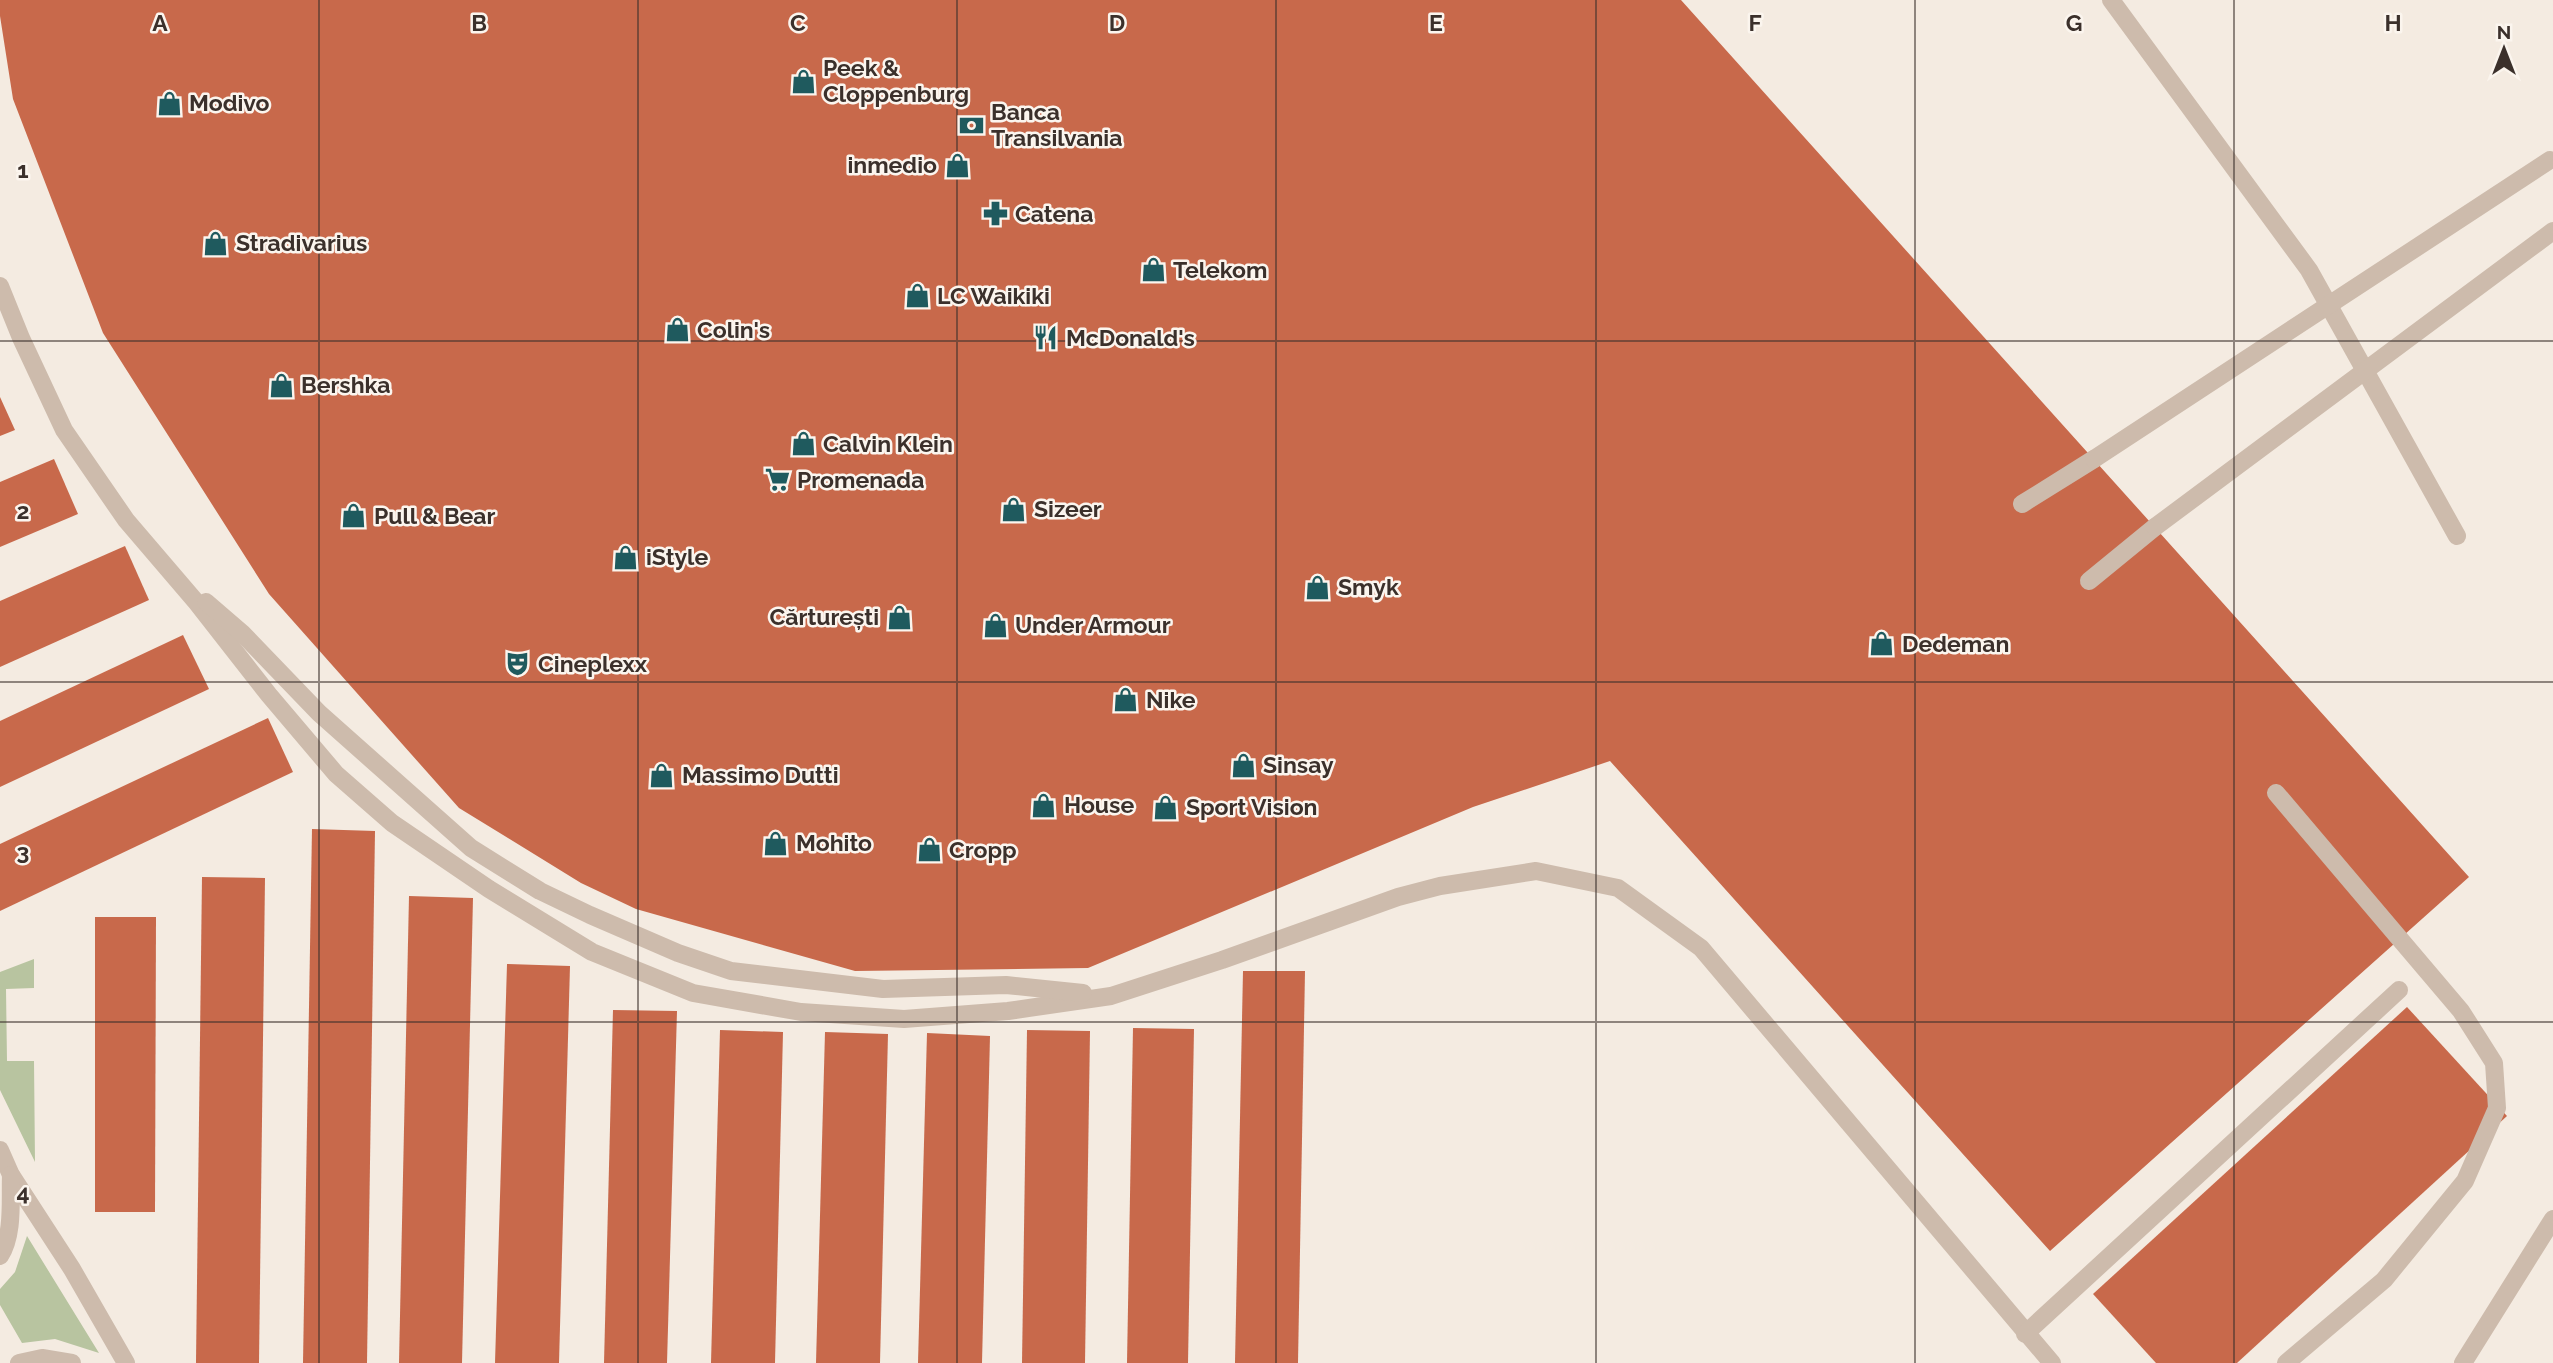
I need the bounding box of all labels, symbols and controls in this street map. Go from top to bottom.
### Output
text: A [152,9,168,36]
text: B [471,9,487,36]
text: C [790,9,806,36]
text: D [1109,9,1125,36]
text: E [1429,9,1443,36]
text: F [1748,9,1762,36]
text: G [2066,9,2082,36]
text: H [2384,9,2402,36]
north arrow [2469,14,2539,84]
text: N [2497,21,2511,43]
place label: Peek & Cloppenburg [823,54,969,107]
shop icon: Peek & Cloppenburg [789,67,817,95]
shop icon: Modivo [155,89,183,117]
place label: Modivo [189,89,270,116]
place label: Banca Transilvania [991,98,1122,151]
bank icon: Banca Transilvania [957,111,985,139]
place label: inmedio [847,151,937,178]
shop icon: inmedio [943,151,971,179]
text: 1 [17,156,29,183]
pharmacy icon: Catena [981,200,1009,228]
place label: Catena [1015,200,1093,227]
shop icon: Stradivarius [202,229,230,257]
place label: Stradivarius [236,229,367,256]
shop icon: Telekom [1139,256,1167,284]
place label: Telekom [1173,256,1267,283]
shop icon: LC Waikiki [903,282,931,310]
place label: LC Waikiki [937,282,1050,309]
shop icon: Colin's [663,316,691,344]
place label: Colin's [697,316,770,343]
restaurant icon: McDonald's [1032,324,1060,352]
place label: McDonald's [1066,324,1195,351]
shop icon: Bershka [267,371,295,399]
place label: Bershka [301,371,391,398]
shop icon: Calvin Klein [789,430,817,458]
place label: Calvin Klein [823,430,953,457]
supermarket icon: Promenada [763,466,791,494]
place label: Promenada [797,466,924,493]
shop icon: Sizeer [1000,495,1028,523]
place label: Sizeer [1034,495,1102,522]
text: 2 [17,497,29,524]
shop icon: Pull & Bear [340,502,368,530]
place label: Pull & Bear [374,502,496,529]
shop icon: iStyle [612,543,640,571]
place label: iStyle [646,543,708,570]
shop icon: Smyk [1304,573,1332,601]
place label: Smyk [1338,573,1399,600]
place label: Cărturești [770,603,879,630]
shop icon: Cărturești [885,603,913,631]
shop icon: Under Armour [981,611,1009,639]
place label: Under Armour [1015,611,1171,638]
shop icon: Dedeman [1868,630,1896,658]
place label: Dedeman [1902,630,2009,657]
theatre icon: Cineplexx [504,650,532,678]
place label: Cineplexx [538,650,648,677]
shop icon: Nike [1112,686,1140,714]
place label: Nike [1146,686,1196,713]
shop icon: Sinsay [1229,751,1257,779]
place label: Sinsay [1263,751,1334,778]
shop icon: Massimo Dutti [648,761,676,789]
place label: Massimo Dutti [682,761,839,788]
shop icon: House [1030,791,1058,819]
place label: House [1064,791,1134,818]
shop icon: Sport Vision [1152,793,1180,821]
place label: Sport Vision [1186,793,1318,820]
shop icon: Mohito [762,829,790,857]
place label: Mohito [796,829,872,856]
shop icon: Cropp [915,836,943,864]
place label: Cropp [949,836,1017,863]
text: 3 [17,838,29,865]
text: 4 [16,1179,30,1206]

